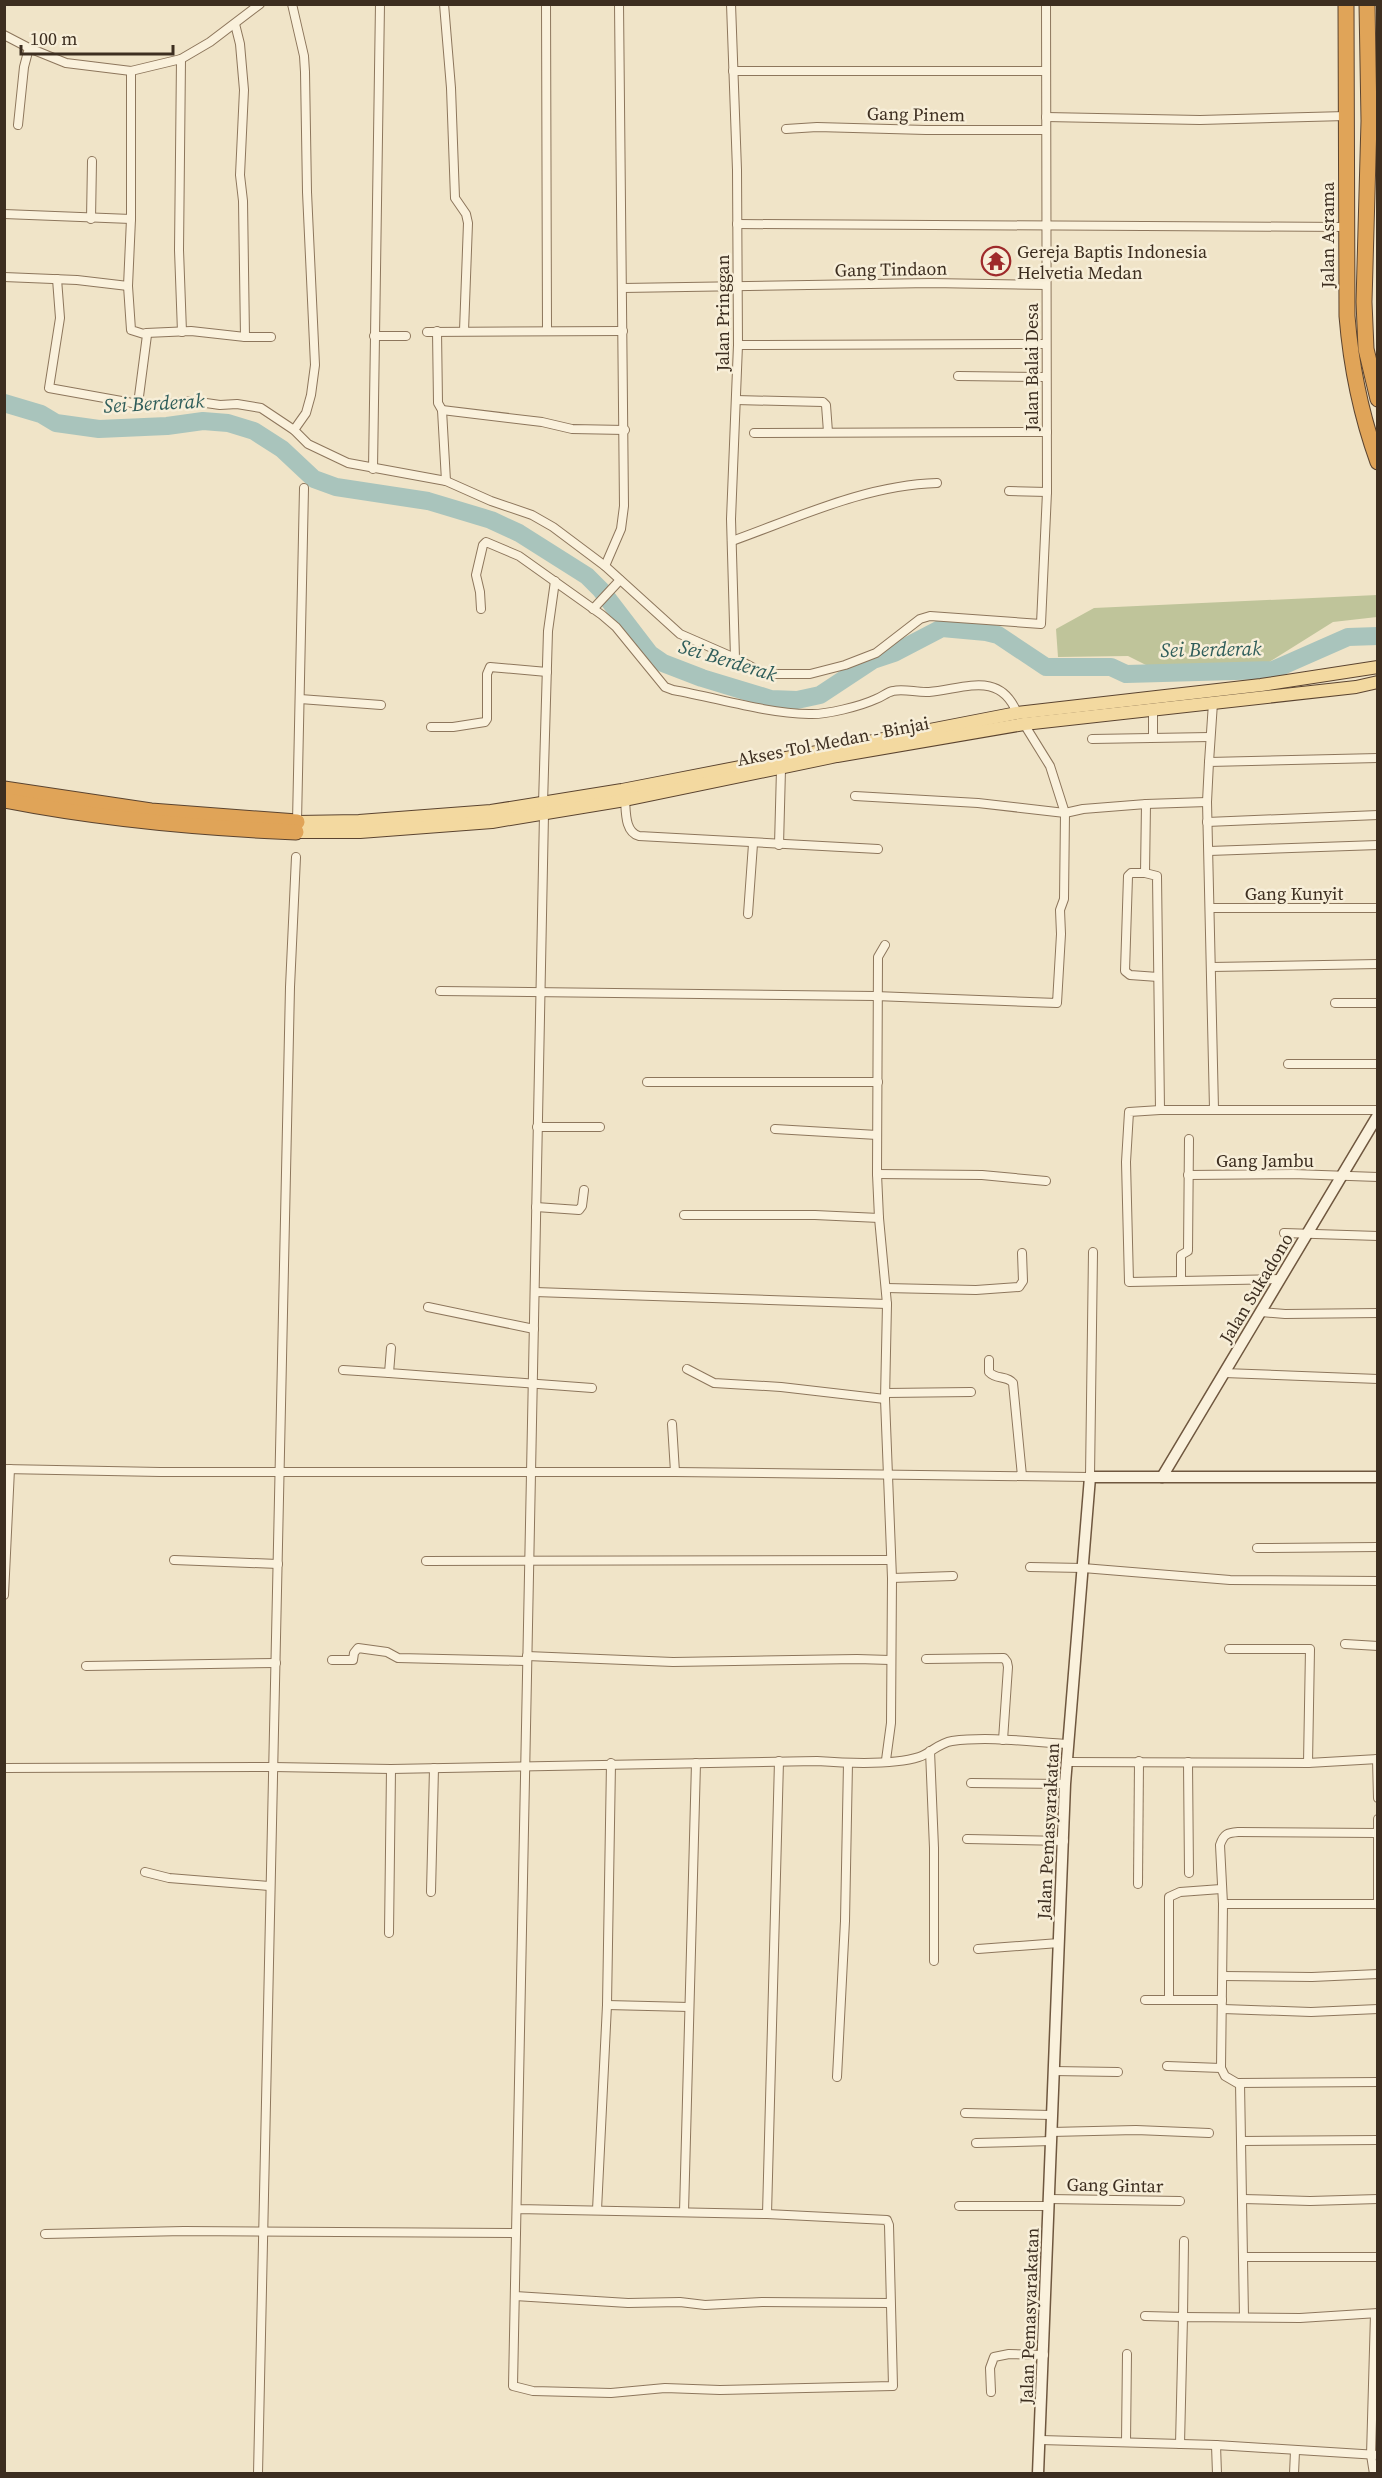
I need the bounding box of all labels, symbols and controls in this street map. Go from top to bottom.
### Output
scale bar [21,18,172,56]
text: 100 m [30,26,77,51]
street label: Gang Pinem [867,101,965,127]
street label: Jalan Asrama [1315,181,1340,289]
place label: Gereja Baptis Indonesia Helvetia Medan [1017,239,1208,285]
temple icon: Gereja Baptis Indonesia Helvetia Medan [980,245,1012,277]
street label: Jalan Pringgan [710,254,735,373]
street label: Gang Tindaon [835,256,948,282]
street label: Jalan Balai Desa [1019,302,1044,432]
water label: Sei Berderak [103,386,206,420]
water label: Sei Berderak [676,632,781,688]
water label: Sei Berderak [1160,634,1262,664]
street label: Akses Tol Medan - Binjai [735,710,931,772]
street label: Gang Kunyit [1245,881,1343,906]
street label: Gang Jambu [1216,1148,1314,1173]
street label: Jalan Sukadono [1213,1228,1299,1349]
street label: Jalan Pemasyarakatan [1031,1742,1065,1921]
street label: Gang Gintar [1066,2172,1164,2198]
street label: Jalan Pemasyarakatan [1013,2227,1045,2406]

